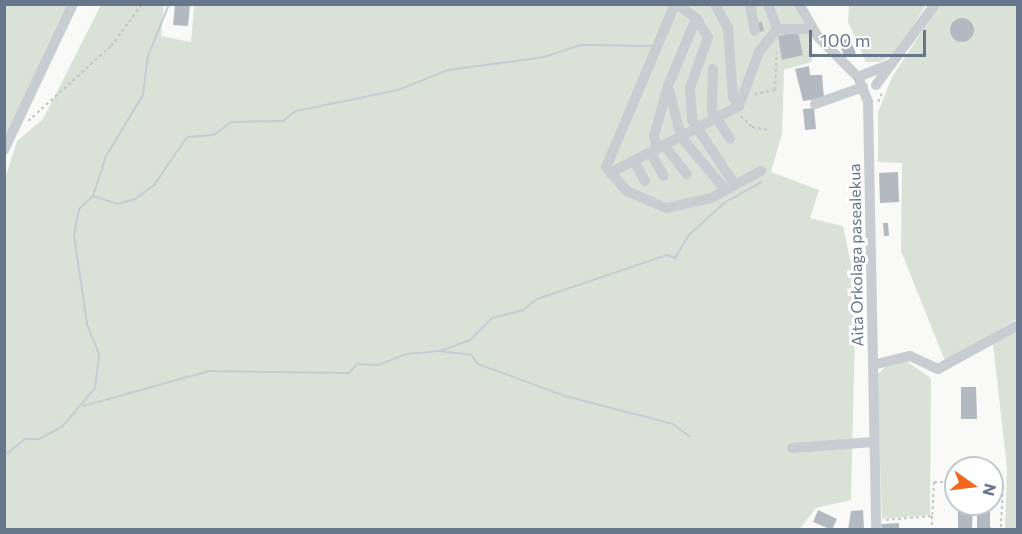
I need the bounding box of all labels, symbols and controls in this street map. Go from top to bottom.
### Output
scale bar [812,18,929,56]
text: 100 m [820,29,870,51]
street label: Aita Orkolaga pasealekua [845,163,867,347]
north arrow [944,456,1004,516]
text: N [979,482,1001,498]

